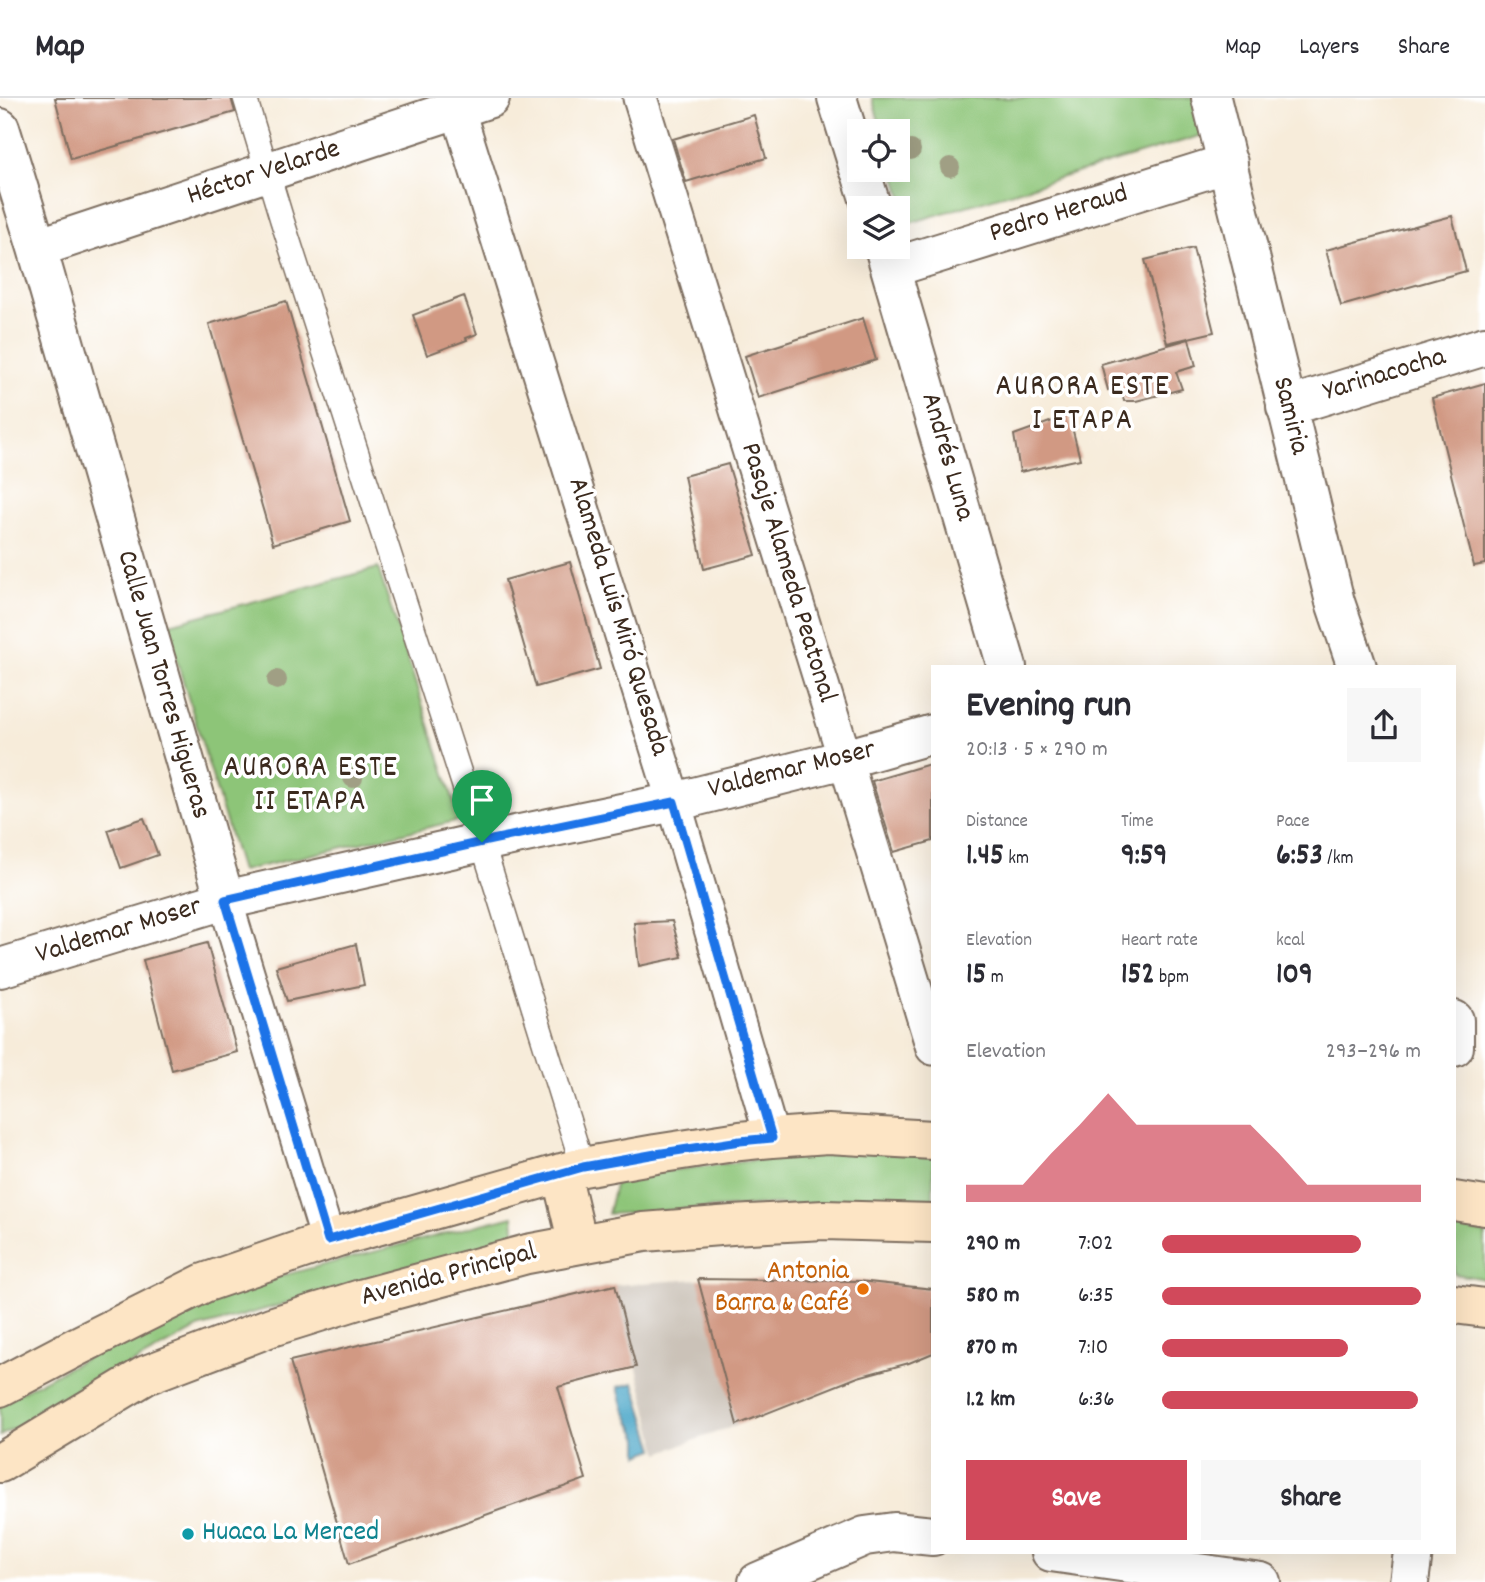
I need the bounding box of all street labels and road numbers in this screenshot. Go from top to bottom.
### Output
street label: Héctor Velarde [182,130,346,218]
street label: Pedro Heraud [985,175,1133,255]
street label: Yarinacocha [1319,338,1452,414]
street label: Samiria [1260,373,1318,460]
street label: Andrés Luna [909,388,984,527]
street label: Pasaje Alameda Peatonal [728,438,846,708]
street label: Alameda Luis Miró Quesada [556,473,679,762]
street label: Calle Juan Torres Higueras [105,546,219,824]
street label: Valdemar Moser [704,731,881,811]
street label: Valdemar Moser [31,888,207,976]
street label: Avenida Principal [357,1233,542,1319]

